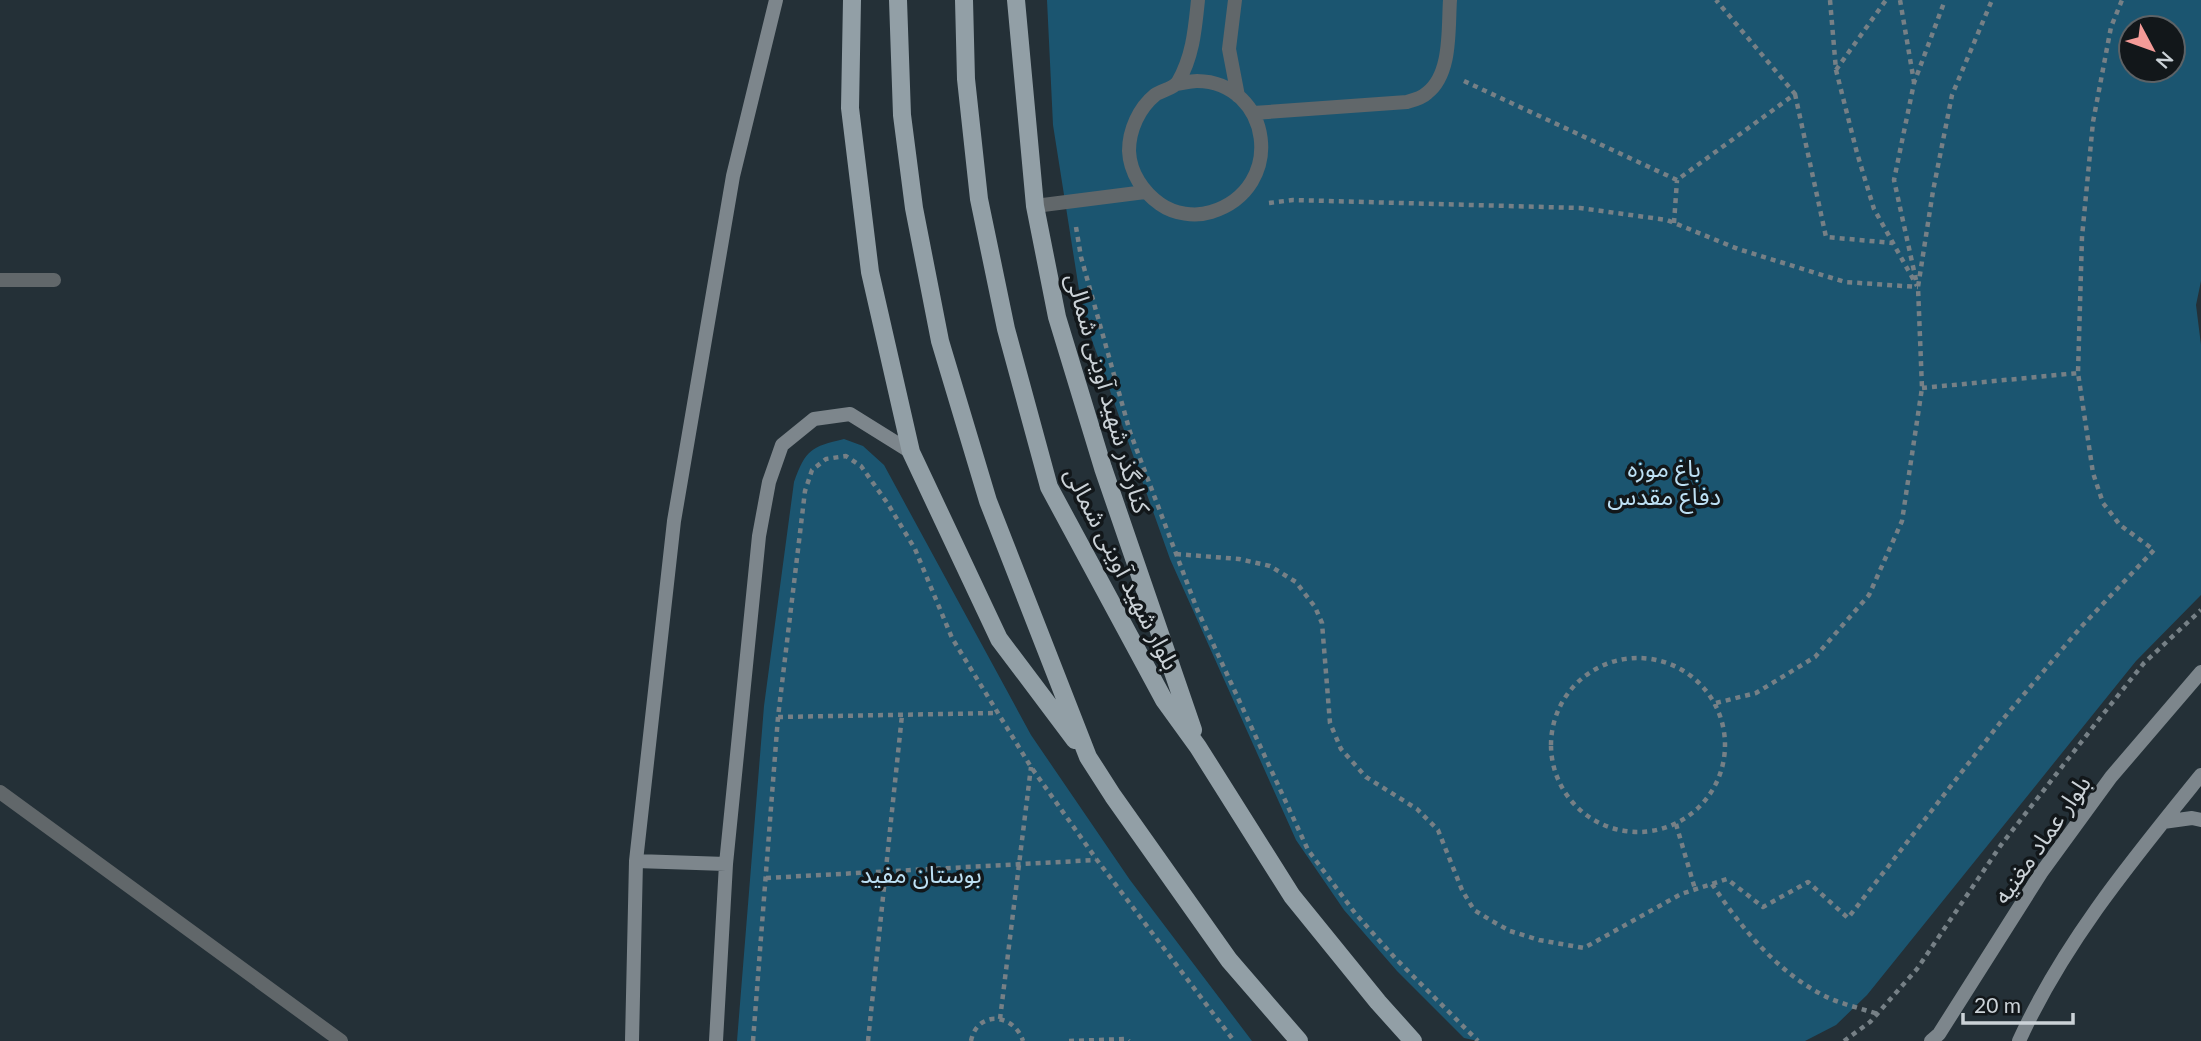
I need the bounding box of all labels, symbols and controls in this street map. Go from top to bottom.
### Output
north arrow [2117,14,2187,84]
text: N [2152,47,2179,74]
street label: کنارگذر شهید آوینی شمالی [1060,270,1158,518]
park label: باغ موزه دفاع مقدس [1607,453,1721,514]
street label: بلوار شهید آوینی شمالی [1058,462,1187,675]
street label: بلوار عماد مغنیه [1986,769,2097,909]
park label: بوستان مفید [860,859,982,889]
scale bar [1963,982,2073,1026]
text: 20 m [1974,992,2021,1017]

